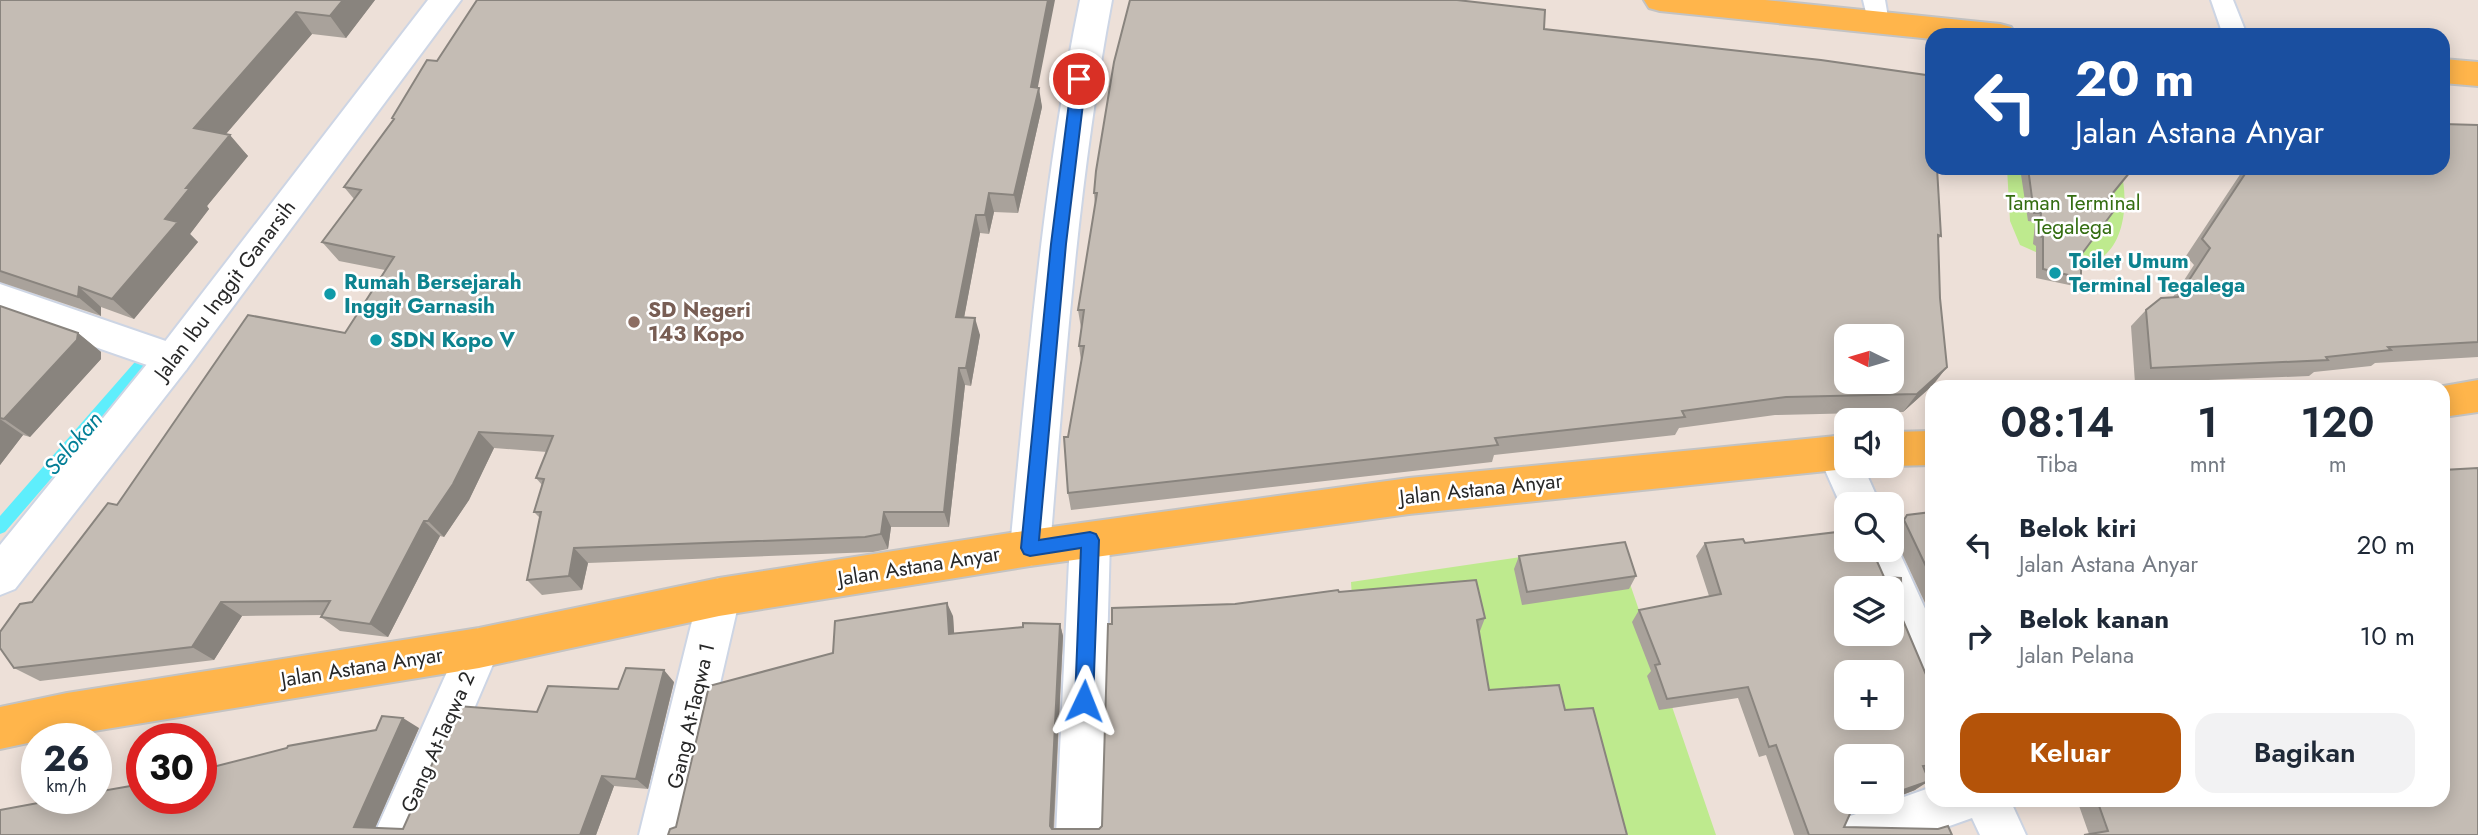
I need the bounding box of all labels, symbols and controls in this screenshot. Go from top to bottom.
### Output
text: 20 m [2075,44,2194,114]
pin [1049,49,1109,109]
icon: left [1960,56,2051,147]
icon: arrive [1060,60,1098,98]
text: Jalan Astana Anyar [2075,109,2324,155]
park label: Taman Terminal Tegalega [2005,188,2141,242]
street label: Jalan Ibu Inggit Ganarsih [145,194,303,389]
place label: Toilet Umum Terminal Tegalega [2069,246,2245,300]
marker: Toilet Umum Terminal Tegalega [2047,265,2063,281]
place label: Rumah Bersejarah Inggit Garnasih [344,267,522,321]
marker: Rumah Bersejarah Inggit Garnasih [322,286,338,302]
place label: SD Negeri 143 Kopo [648,295,751,349]
marker: SD Negeri 143 Kopo [626,314,642,330]
north arrow [1834,324,1904,394]
map controls [1834,324,1904,814]
place label: SDN Kopo V [390,325,516,355]
marker: SDN Kopo V [368,332,384,348]
text: 08:14 [2000,392,2114,453]
text: 1 [2197,392,2218,453]
text: 120 [2301,392,2375,453]
water label: Selokan [35,403,111,483]
button: sound [1834,408,1904,478]
text: Tiba [2037,447,2078,481]
text: mnt [2190,447,2225,481]
text: m [2329,447,2347,481]
street label: Jalan Astana Anyar [1395,465,1565,513]
button: search [1834,492,1904,562]
text: Belok kiri [2019,509,2136,547]
icon: left [1960,526,1998,564]
text: 20 m [2357,526,2415,564]
street label: Jalan Astana Anyar [833,538,1003,594]
text: Jalan Astana Anyar [2019,547,2198,581]
button: layers [1834,576,1904,646]
text: Belok kanan [2019,600,2169,638]
icon: right [1960,617,1998,655]
text: 10 m [2360,617,2415,655]
text: Jalan Pelana [2019,638,2134,672]
street label: Jalan Astana Anyar [276,639,446,695]
street label: Gang At-Taqwa 1 [660,640,722,792]
button: + [1834,660,1904,730]
position arrow [1047,664,1121,738]
street label: Gang At-Taqwa 2 [394,667,482,817]
button: Keluar [1960,713,2181,793]
button: Bagikan [2195,713,2415,793]
speed limit sign: 30 [126,723,217,814]
text: 26 [43,734,90,784]
button: − [1834,744,1904,814]
text: km/h [46,773,87,799]

